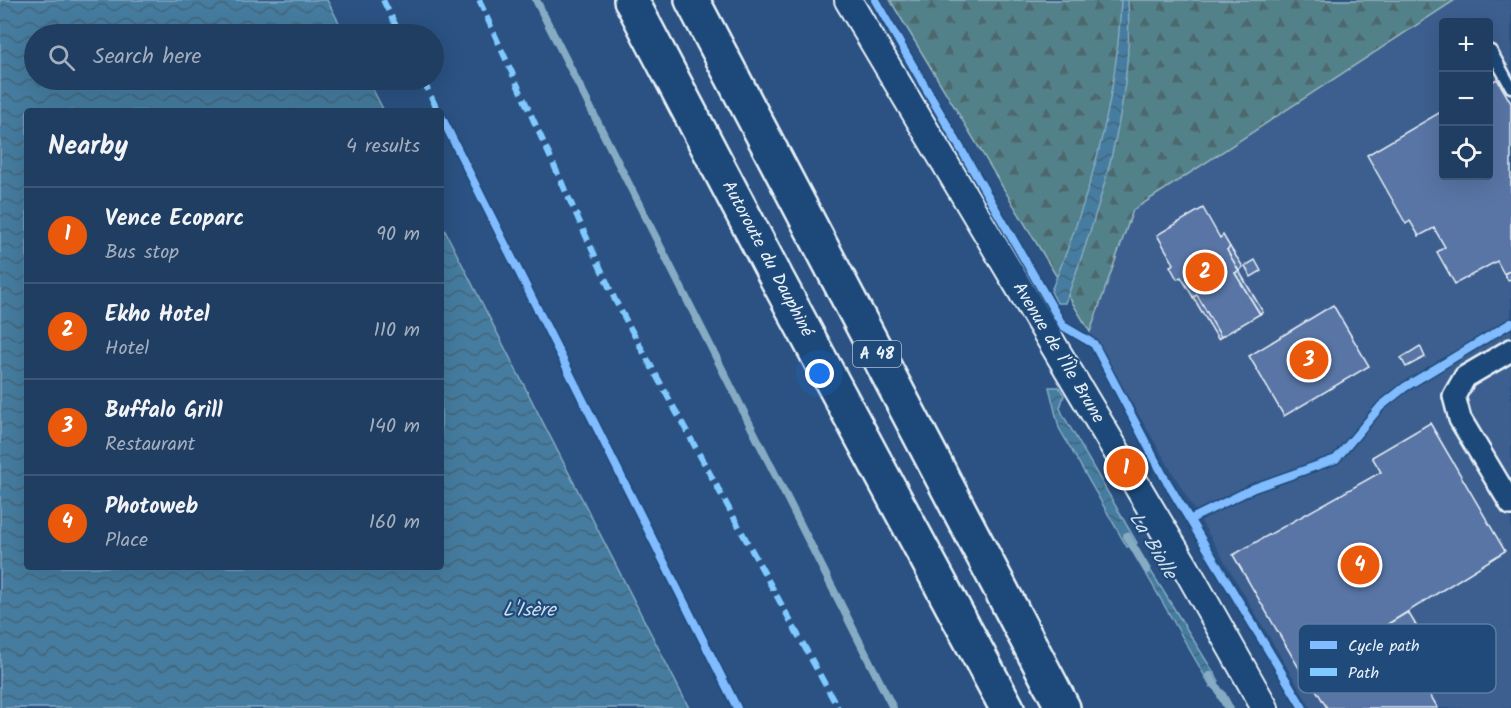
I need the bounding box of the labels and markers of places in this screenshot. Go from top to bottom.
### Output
pin: 2 [1186,250,1224,294]
pin: 3 [1290,338,1328,382]
pin: 1 [1106,446,1146,490]
pin: 4 [1340,542,1380,588]

